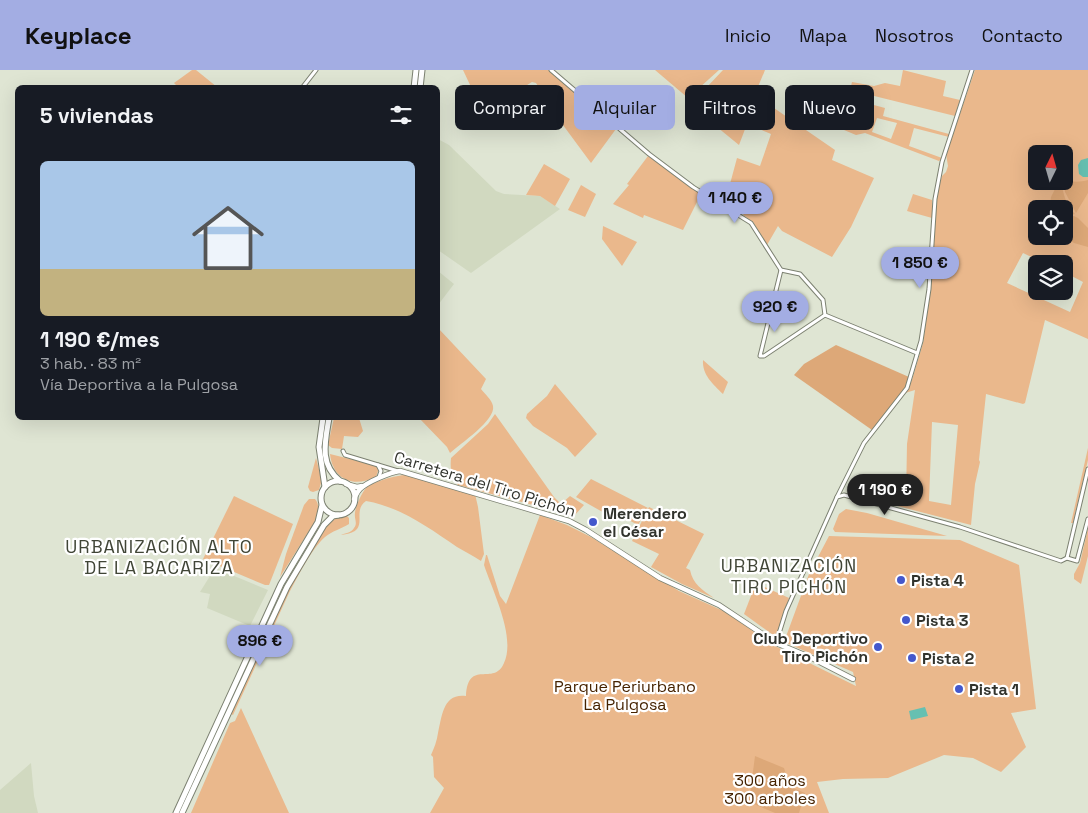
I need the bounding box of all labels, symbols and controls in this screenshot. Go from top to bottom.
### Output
text: Keyplace [25,20,132,51]
text: Inicio [725,24,771,47]
text: Mapa [799,24,847,47]
text: Nosotros [875,24,954,47]
text: Contacto [982,24,1063,47]
chip: Comprar [455,85,564,130]
chip: Alquilar [574,85,675,130]
chip: Filtros [685,85,775,130]
chip: Nuevo [785,85,874,130]
icon: filters [387,101,415,129]
text: 5 viviendas [40,102,154,129]
north arrow [1028,145,1072,190]
map controls [1028,145,1073,300]
pin: 1 140 € [689,182,781,224]
text: 1 140 € [708,187,762,208]
icon: home [183,193,273,283]
button: locate [1028,200,1073,245]
pin: 1 850 € [874,246,966,289]
text: 1 850 € [892,252,948,273]
button: layers [1028,255,1073,300]
pin: 920 € [740,290,810,333]
text: 920 € [753,296,797,317]
text: 1 190 €/mes [40,326,160,353]
text: 3 hab. · 83 m² [40,353,141,374]
text: Vía Deportiva a la Pulgosa [40,374,238,395]
street label: Carretera del Tiro Pichón [392,446,578,522]
pin: 1 190 € [839,474,931,516]
text: 1 190 € [858,479,912,500]
place label: Merendero el César [603,503,687,542]
marker: Merendero el César [587,516,599,528]
district label: URBANIZACIÓN ALTO DE LA BACARIZA [65,535,253,579]
district label: URBANIZACIÓN TIRO PICHÓN [721,554,857,598]
place label: Pista 4 [911,570,964,591]
marker: Pista 4 [895,574,907,586]
place label: Pista 3 [916,610,969,631]
marker: Pista 3 [900,614,912,626]
pin: 896 € [225,624,295,667]
place label: Club Deportivo Tiro Pichón [753,628,868,667]
text: 896 € [238,630,282,651]
marker: Club Deportivo Tiro Pichón [872,641,884,653]
place label: Pista 2 [922,648,974,669]
marker: Pista 2 [906,652,918,664]
park label: Parque Periurbano La Pulgosa [554,676,696,715]
place label: Pista 1 [969,679,1019,700]
marker: Pista 1 [953,683,965,695]
park label: 300 años 300 arboles [724,770,816,809]

